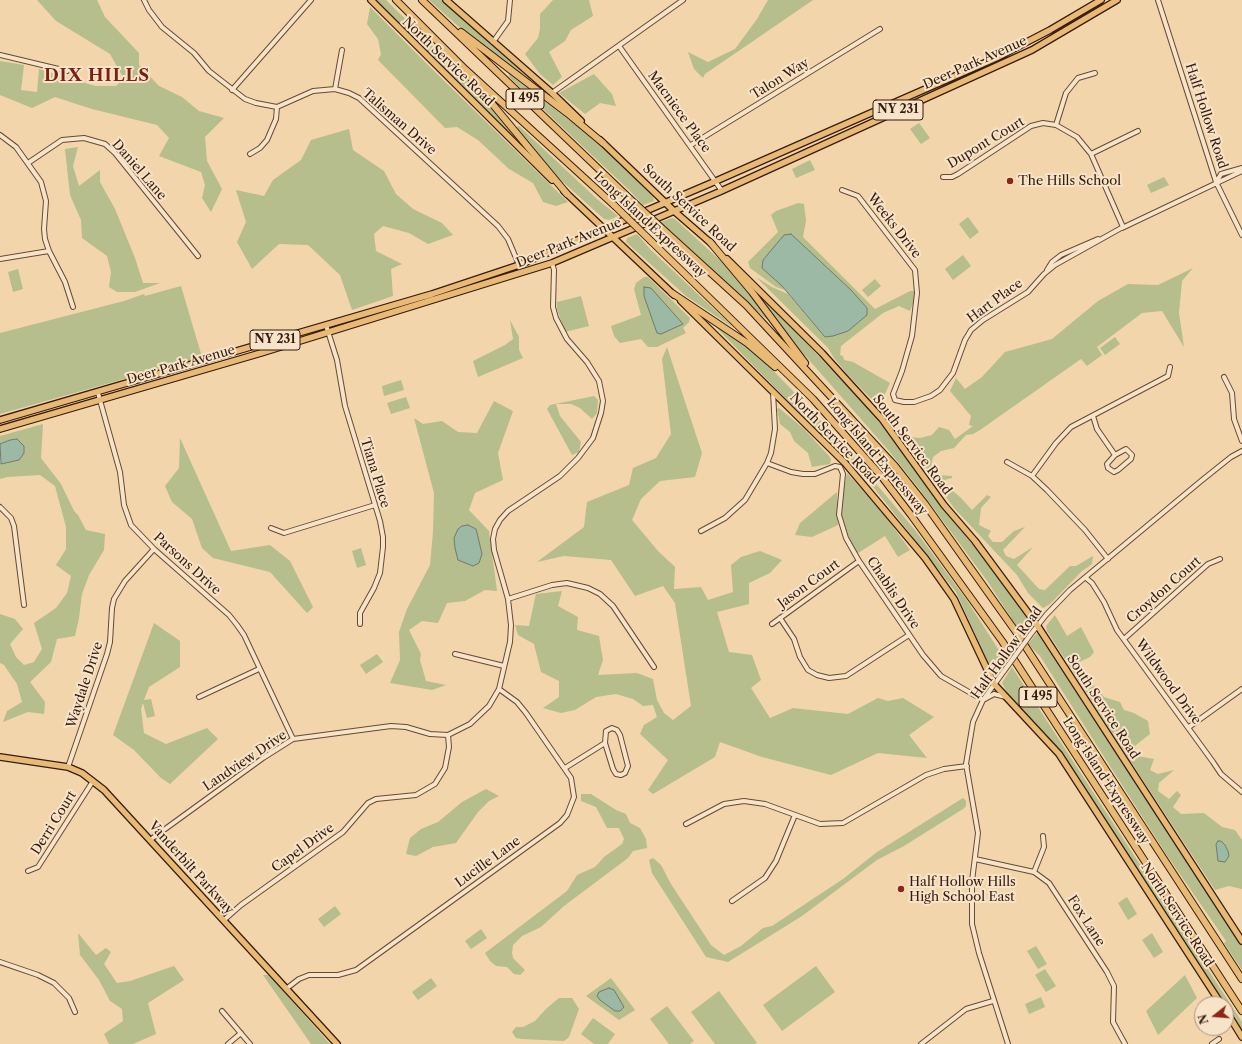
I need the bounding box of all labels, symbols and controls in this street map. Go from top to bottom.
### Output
street label: North Service Road [399,14,497,110]
street label: Deer Park Avenue [921,33,1029,93]
street label: Talon Way [748,55,812,103]
street label: Half Hollow Road [1182,61,1230,171]
district label: DIX HILLS [44,66,150,86]
street label: Macniece Place [644,68,714,156]
street label: Talisman Drive [359,86,439,158]
road number: I 495 [506,89,544,109]
road number: NY 231 [873,100,923,120]
street label: Dupont Court [945,114,1027,172]
street label: Daniel Lane [109,137,169,203]
street label: South Service Road [639,161,739,255]
street label: Long Island Expressway [590,169,710,281]
place label: The Hills School [1018,173,1121,189]
marker: The Hills School [1005,176,1015,186]
street label: Weeks Drive [864,190,924,262]
street label: Deer Park Avenue [514,215,624,271]
street label: Hart Place [964,276,1026,326]
road number: NY 231 [250,330,300,350]
street label: Deer Park Avenue [125,342,237,388]
street label: North Service Road [786,390,882,488]
street label: South Service Road [869,392,955,498]
street label: Long Island Expressway [823,395,931,519]
street label: Tiana Place [357,436,393,510]
street label: Parsons Drive [150,530,224,598]
street label: Croydon Court [1124,553,1204,627]
street label: Chablis Drive [863,554,923,632]
street label: Jason Court [775,556,843,612]
street label: Half Hollow Road [968,604,1046,702]
street label: Wildwood Drive [1132,636,1204,728]
street label: Waydale Drive [64,640,106,730]
street label: South Service Road [1063,652,1143,762]
road number: I 495 [1019,687,1057,707]
street label: Long Island Expressway [1059,715,1153,847]
street label: Landview Drive [200,727,290,795]
street label: Derri Court [28,788,80,858]
street label: Vanderbilt Parkway [145,818,237,918]
street label: Capel Drive [269,820,337,876]
street label: Lucille Lane [452,833,524,891]
street label: North Service Road [1137,860,1217,970]
place label: Half Hollow Hills High School East [909,874,1016,905]
marker: Half Hollow Hills High School East [896,884,906,894]
street label: Fox Lane [1064,893,1108,949]
north arrow [1194,996,1234,1036]
text: N [1195,1013,1212,1026]

